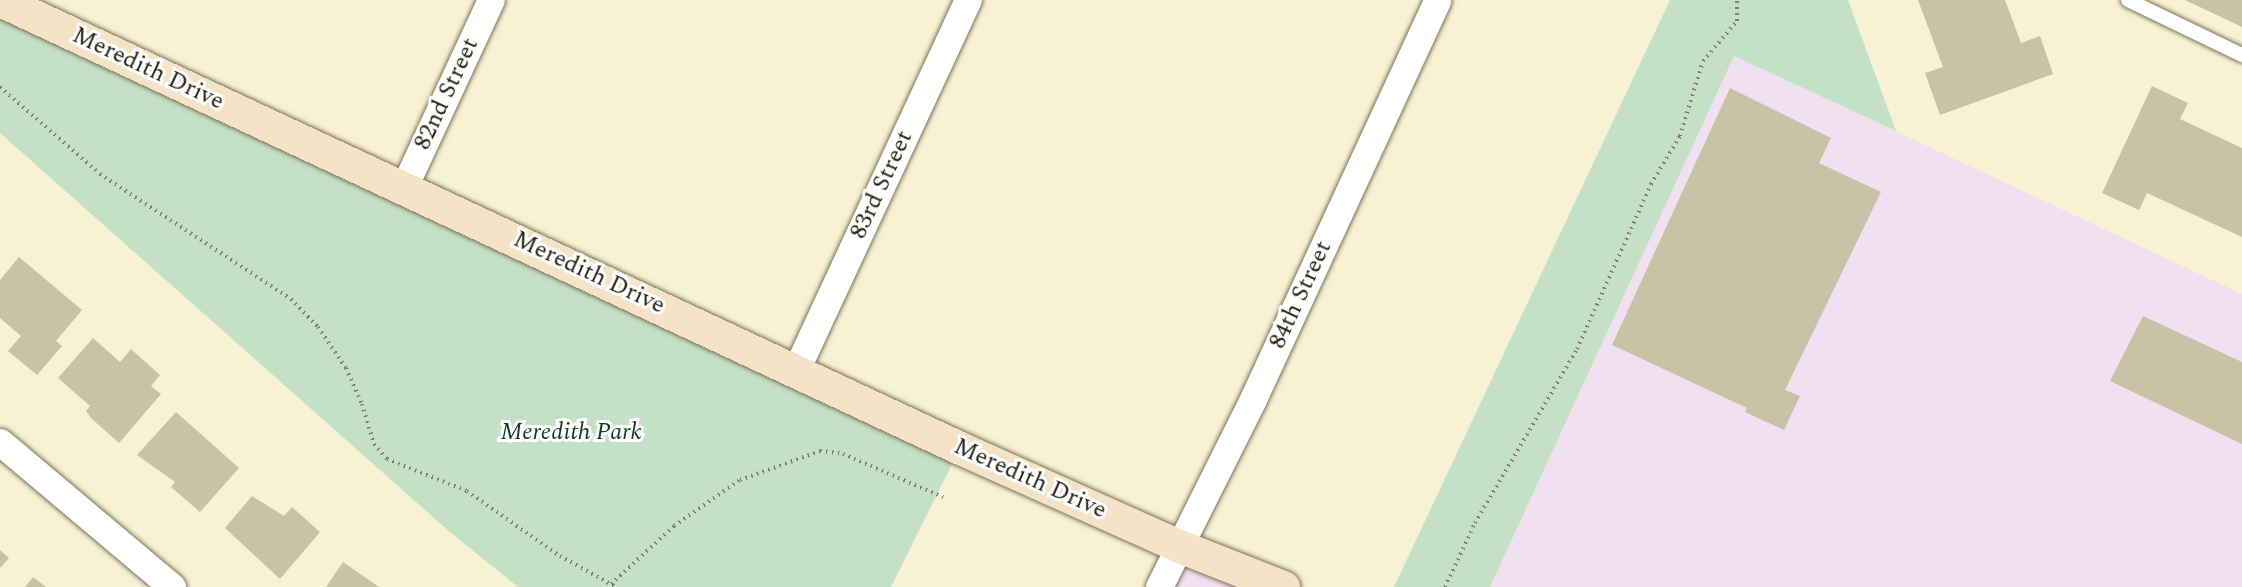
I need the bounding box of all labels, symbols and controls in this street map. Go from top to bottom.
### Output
street label: Meredith Drive [68,21,228,117]
street label: 82nd Street [409,33,485,155]
street label: 83rd Street [844,126,920,244]
street label: Meredith Drive [509,225,669,321]
street label: 84th Street [1264,237,1338,353]
park label: Meredith Park [500,419,642,447]
street label: Meredith Drive [949,433,1111,525]

